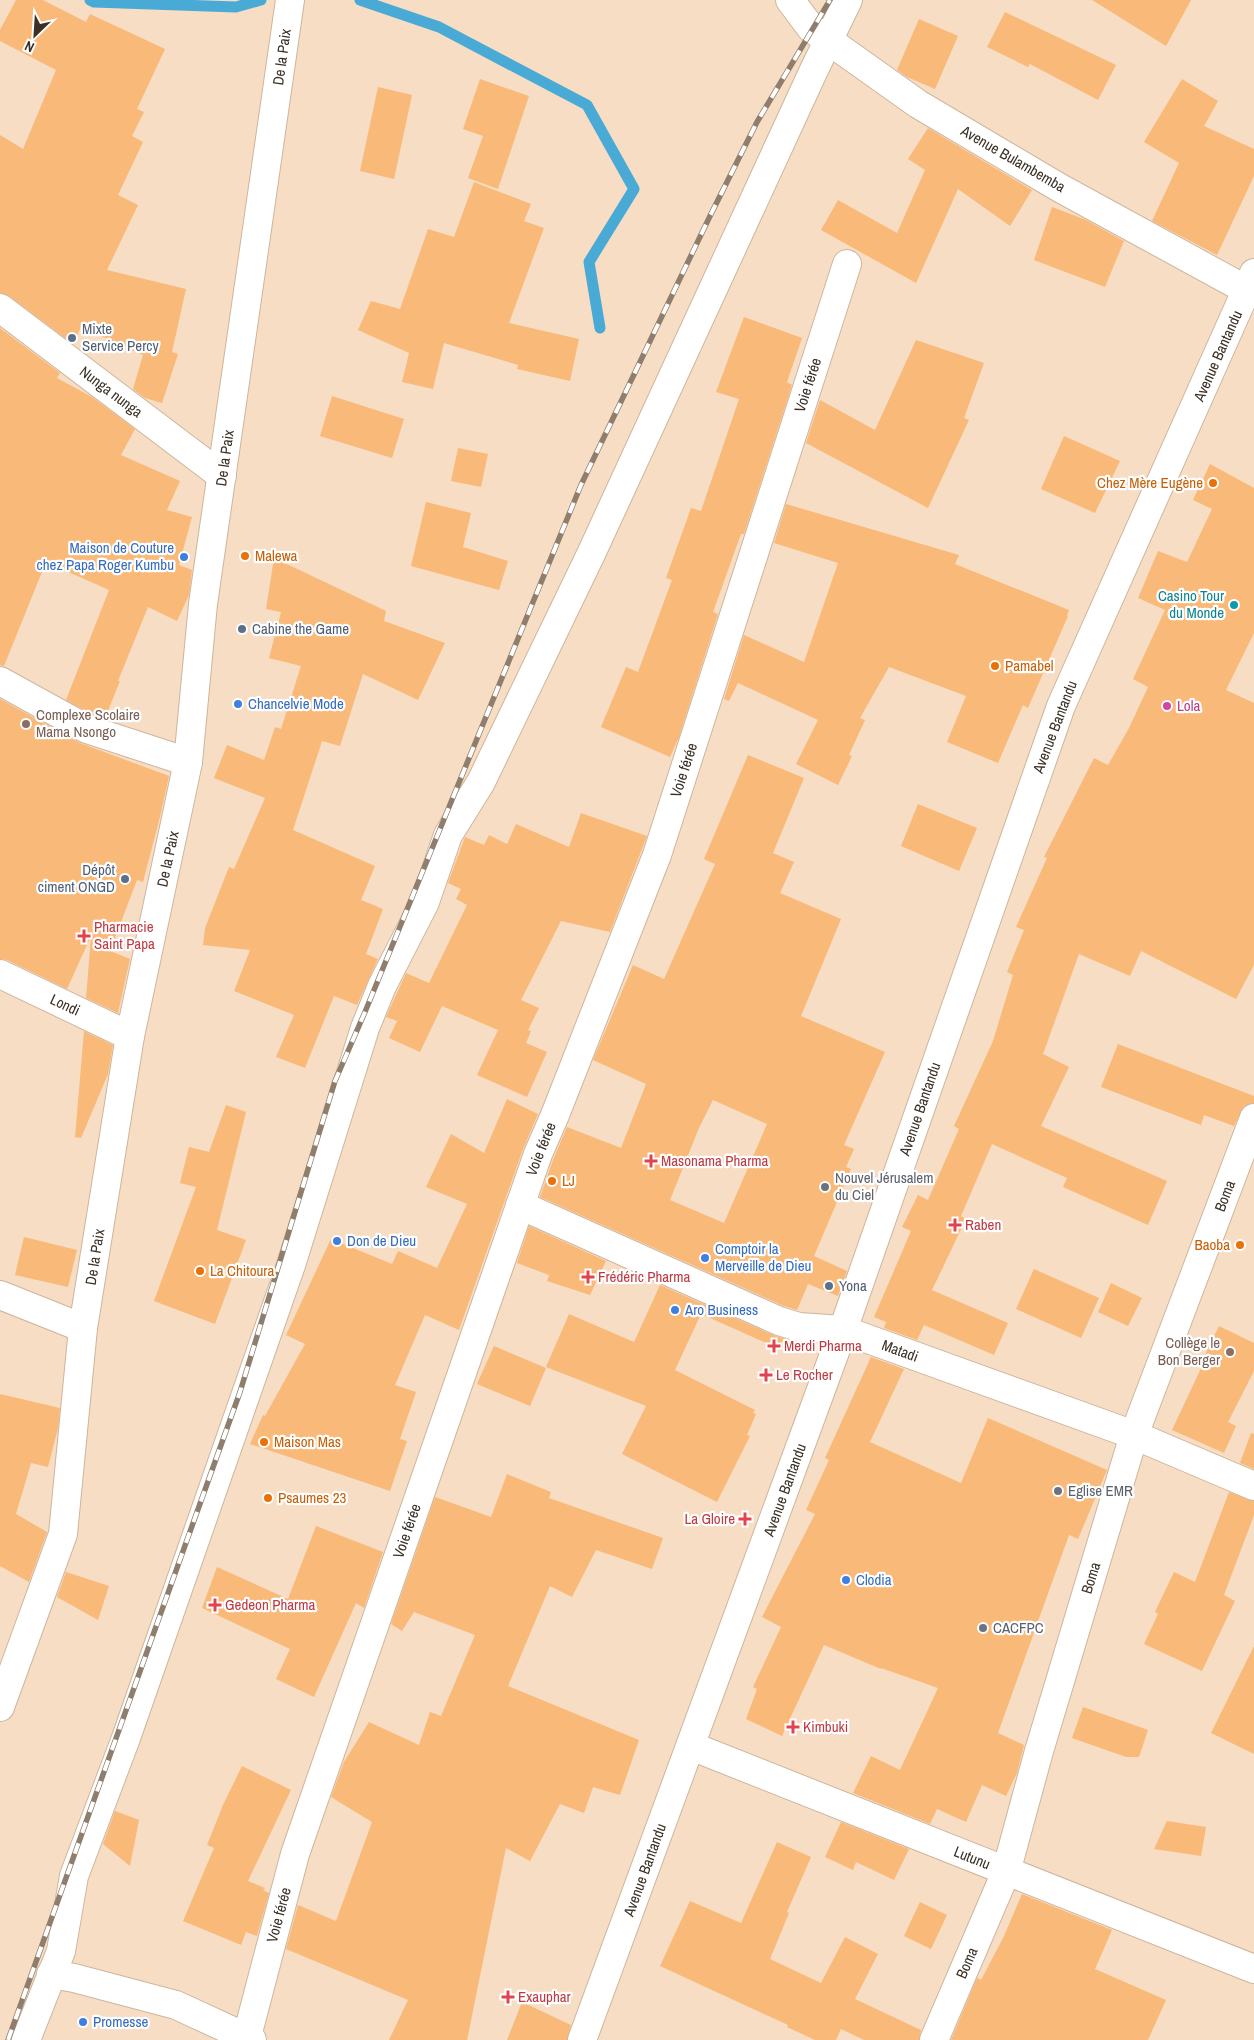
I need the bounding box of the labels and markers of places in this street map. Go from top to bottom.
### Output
place label: Mixte Service Percy [82,318,159,356]
marker: Mixte Service Percy [66,332,78,344]
place label: Chez Mère Eugène [1097,472,1203,493]
marker: Chez Mère Eugène [1207,477,1219,489]
place label: Maison de Couture chez Papa Roger Kumbu [37,537,174,575]
place label: Malewa [255,545,298,566]
marker: Malewa [239,550,251,562]
marker: Maison de Couture chez Papa Roger Kumbu [178,551,190,563]
place label: Casino Tour du Monde [1158,585,1224,623]
marker: Casino Tour du Monde [1228,599,1240,611]
place label: Cabine the Game [252,618,349,639]
marker: Cabine the Game [236,623,248,635]
place label: Pamabel [1005,655,1054,676]
marker: Pamabel [989,660,1001,672]
place label: Chancelvie Mode [248,693,344,714]
place label: Lola [1177,695,1200,716]
marker: Chancelvie Mode [232,698,244,710]
marker: Lola [1161,700,1173,712]
place label: Complexe Scolaire Mama Nsongo [36,704,140,742]
marker: Complexe Scolaire Mama Nsongo [20,718,32,730]
place label: Dépôt ciment ONGD [38,859,116,897]
marker: Dépôt ciment ONGD [119,873,131,885]
place label: Pharmacie Saint Papa [94,916,155,954]
marker: Pharmacie Saint Papa [78,930,90,942]
place label: Masonama Pharma [661,1150,768,1171]
marker: Masonama Pharma [645,1155,657,1167]
place label: Nouvel Jérusalem du Ciel [835,1167,933,1205]
place label: LJ [562,1170,575,1191]
marker: LJ [546,1175,558,1187]
marker: Nouvel Jérusalem du Ciel [819,1181,831,1193]
place label: Raben [965,1214,1001,1235]
marker: Raben [949,1219,961,1231]
place label: Don de Dieu [347,1230,416,1251]
place label: Baoba [1194,1234,1230,1255]
marker: Don de Dieu [331,1235,343,1247]
place label: Comptoir la Merveille de Dieu [715,1238,811,1276]
marker: Baoba [1234,1239,1246,1251]
marker: Comptoir la Merveille de Dieu [699,1252,711,1264]
place label: La Chitoura [210,1260,274,1281]
marker: La Chitoura [194,1265,206,1277]
place label: Frédéric Pharma [598,1266,690,1287]
marker: Frédéric Pharma [582,1271,594,1283]
place label: Yona [839,1275,867,1296]
marker: Yona [823,1280,835,1292]
place label: Aro Business [684,1299,758,1320]
marker: Aro Business [669,1304,681,1316]
place label: Collège le Bon Berger [1158,1332,1220,1370]
place label: Merdi Pharma [784,1335,862,1356]
marker: Merdi Pharma [768,1340,780,1352]
marker: Collège le Bon Berger [1224,1346,1236,1358]
place label: Le Rocher [776,1364,833,1385]
marker: Le Rocher [760,1369,772,1381]
place label: Maison Mas [274,1431,341,1452]
marker: Maison Mas [258,1436,270,1448]
place label: Eglise EMR [1068,1480,1133,1501]
marker: Eglise EMR [1052,1485,1064,1497]
place label: Psaumes 23 [278,1487,347,1508]
marker: Psaumes 23 [262,1492,274,1504]
place label: La Gloire [684,1508,735,1529]
marker: La Gloire [739,1513,751,1525]
place label: Clodia [856,1569,892,1590]
marker: Clodia [840,1574,852,1586]
place label: Gedeon Pharma [225,1594,315,1615]
marker: Gedeon Pharma [209,1599,221,1611]
place label: CACFPC [993,1617,1044,1638]
marker: CACFPC [977,1622,989,1634]
place label: Kimbuki [803,1716,848,1737]
marker: Kimbuki [787,1721,799,1733]
place label: Exauphar [518,1986,571,2007]
marker: Exauphar [502,1991,514,2003]
place label: Promesse [93,2011,149,2032]
marker: Promesse [77,2016,89,2028]

